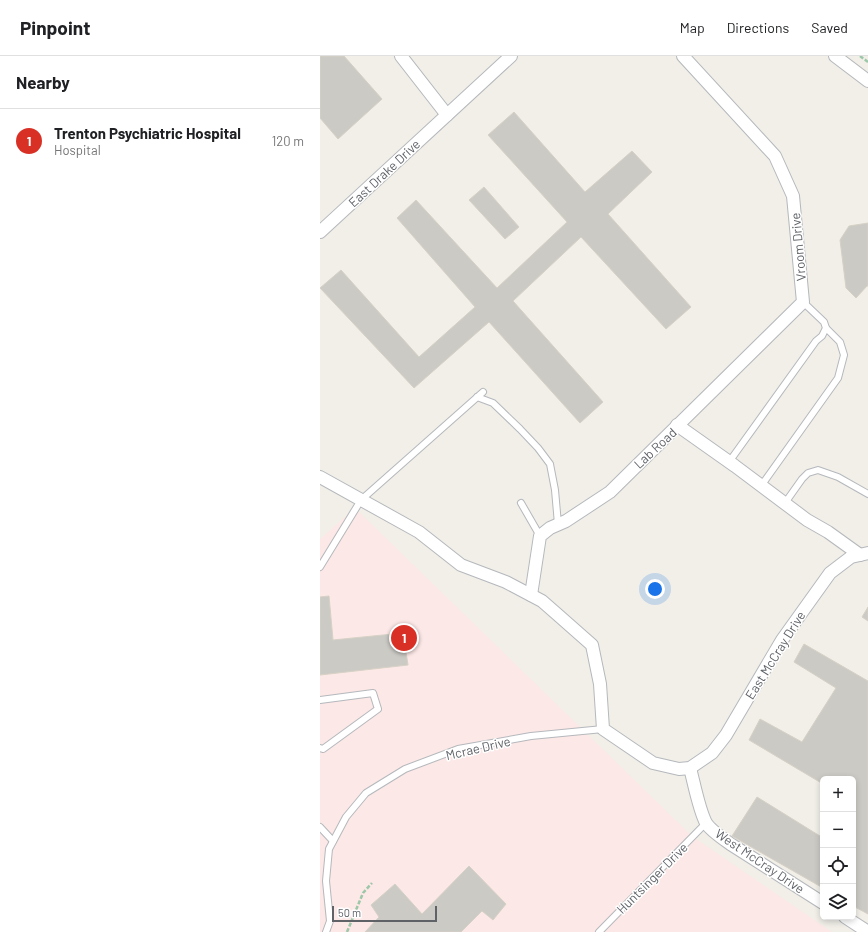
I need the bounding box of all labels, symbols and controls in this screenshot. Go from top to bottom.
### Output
text: Pinpoint [20,16,90,39]
text: Map [680,19,705,36]
text: Directions [727,19,789,36]
text: Saved [811,19,848,36]
text: Nearby [16,72,70,92]
text: Trenton Psychiatric Hospital [54,124,241,142]
text: 1 [27,133,31,149]
text: 120 m [272,133,304,149]
street label: East Drake Drive [345,136,423,210]
text: Hospital [54,142,101,158]
street label: Vroom Drive [787,212,809,282]
street label: Lab Road [630,424,680,472]
your location [645,579,665,599]
street label: East McCray Drive [741,608,809,702]
pin: 1 [391,623,417,653]
street label: Mcrae Drive [444,733,512,763]
map controls [820,776,856,920]
button: + [820,776,856,812]
button: − [820,812,856,848]
street label: West McCray Drive [712,825,808,897]
street label: Huntsinger Drive [613,839,691,917]
button: locate [820,848,856,884]
button: layers [820,884,856,920]
scale bar [332,904,437,923]
text: 50 m [338,906,361,919]

